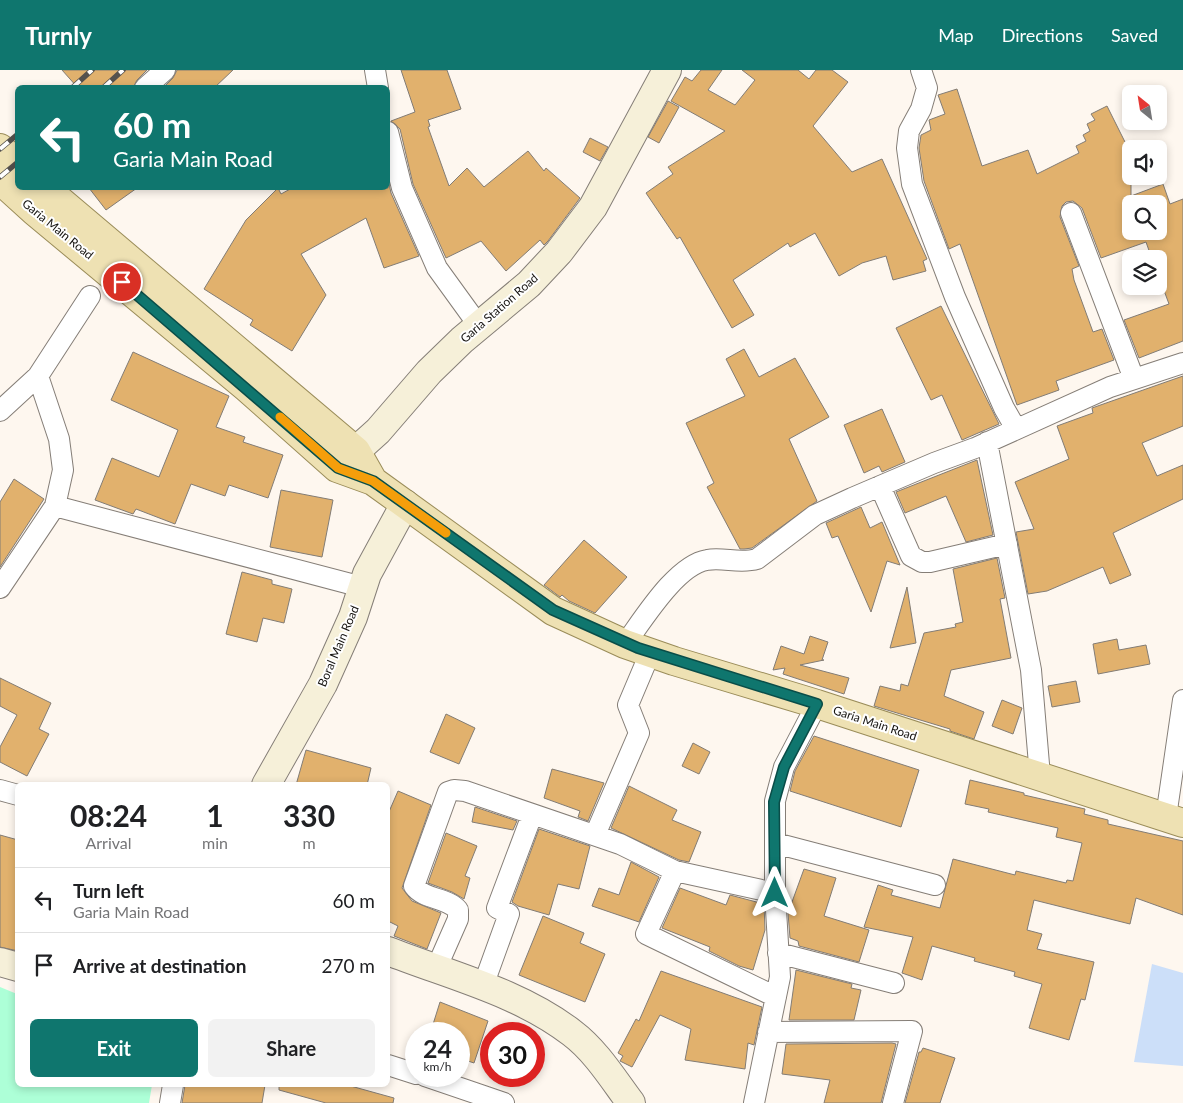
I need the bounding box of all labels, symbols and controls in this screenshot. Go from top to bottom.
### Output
text: Turnly [25,21,92,50]
text: Map [938,24,974,46]
text: Directions [1002,24,1083,46]
text: Saved [1111,24,1158,46]
north arrow [1122,85,1168,130]
map controls [1122,85,1167,295]
text: 60 m [113,103,191,145]
icon: left [30,105,95,170]
button: sound [1122,140,1167,185]
text: Garia Main Road [113,145,273,172]
button: search [1122,195,1167,240]
street label: Garia Main Road [19,196,97,262]
button: layers [1122,250,1167,295]
pin [101,261,143,303]
icon: arrive [108,268,136,296]
street label: Garia Station Road [457,270,541,346]
street label: Boral Main Road [314,603,362,689]
street label: Garia Main Road [831,702,919,744]
text: 08:24 [70,797,147,833]
text: 1 [206,797,224,833]
text: 330 [283,797,335,833]
text: Arrival [85,833,132,852]
text: min [202,833,228,852]
text: m [302,833,316,852]
position arrow [748,866,800,918]
text: Turn left [73,879,144,902]
icon: left [30,886,58,914]
text: 60 m [332,889,375,912]
text: Garia Main Road [73,902,189,921]
icon: arrive [30,951,58,979]
text: Arrive at destination [73,954,246,977]
text: 270 m [321,954,375,977]
button: Exit [30,1019,198,1077]
button: Share [208,1019,375,1077]
speed limit sign: 30 [480,1022,545,1087]
text: 24 [423,1033,452,1063]
text: km/h [423,1059,452,1074]

